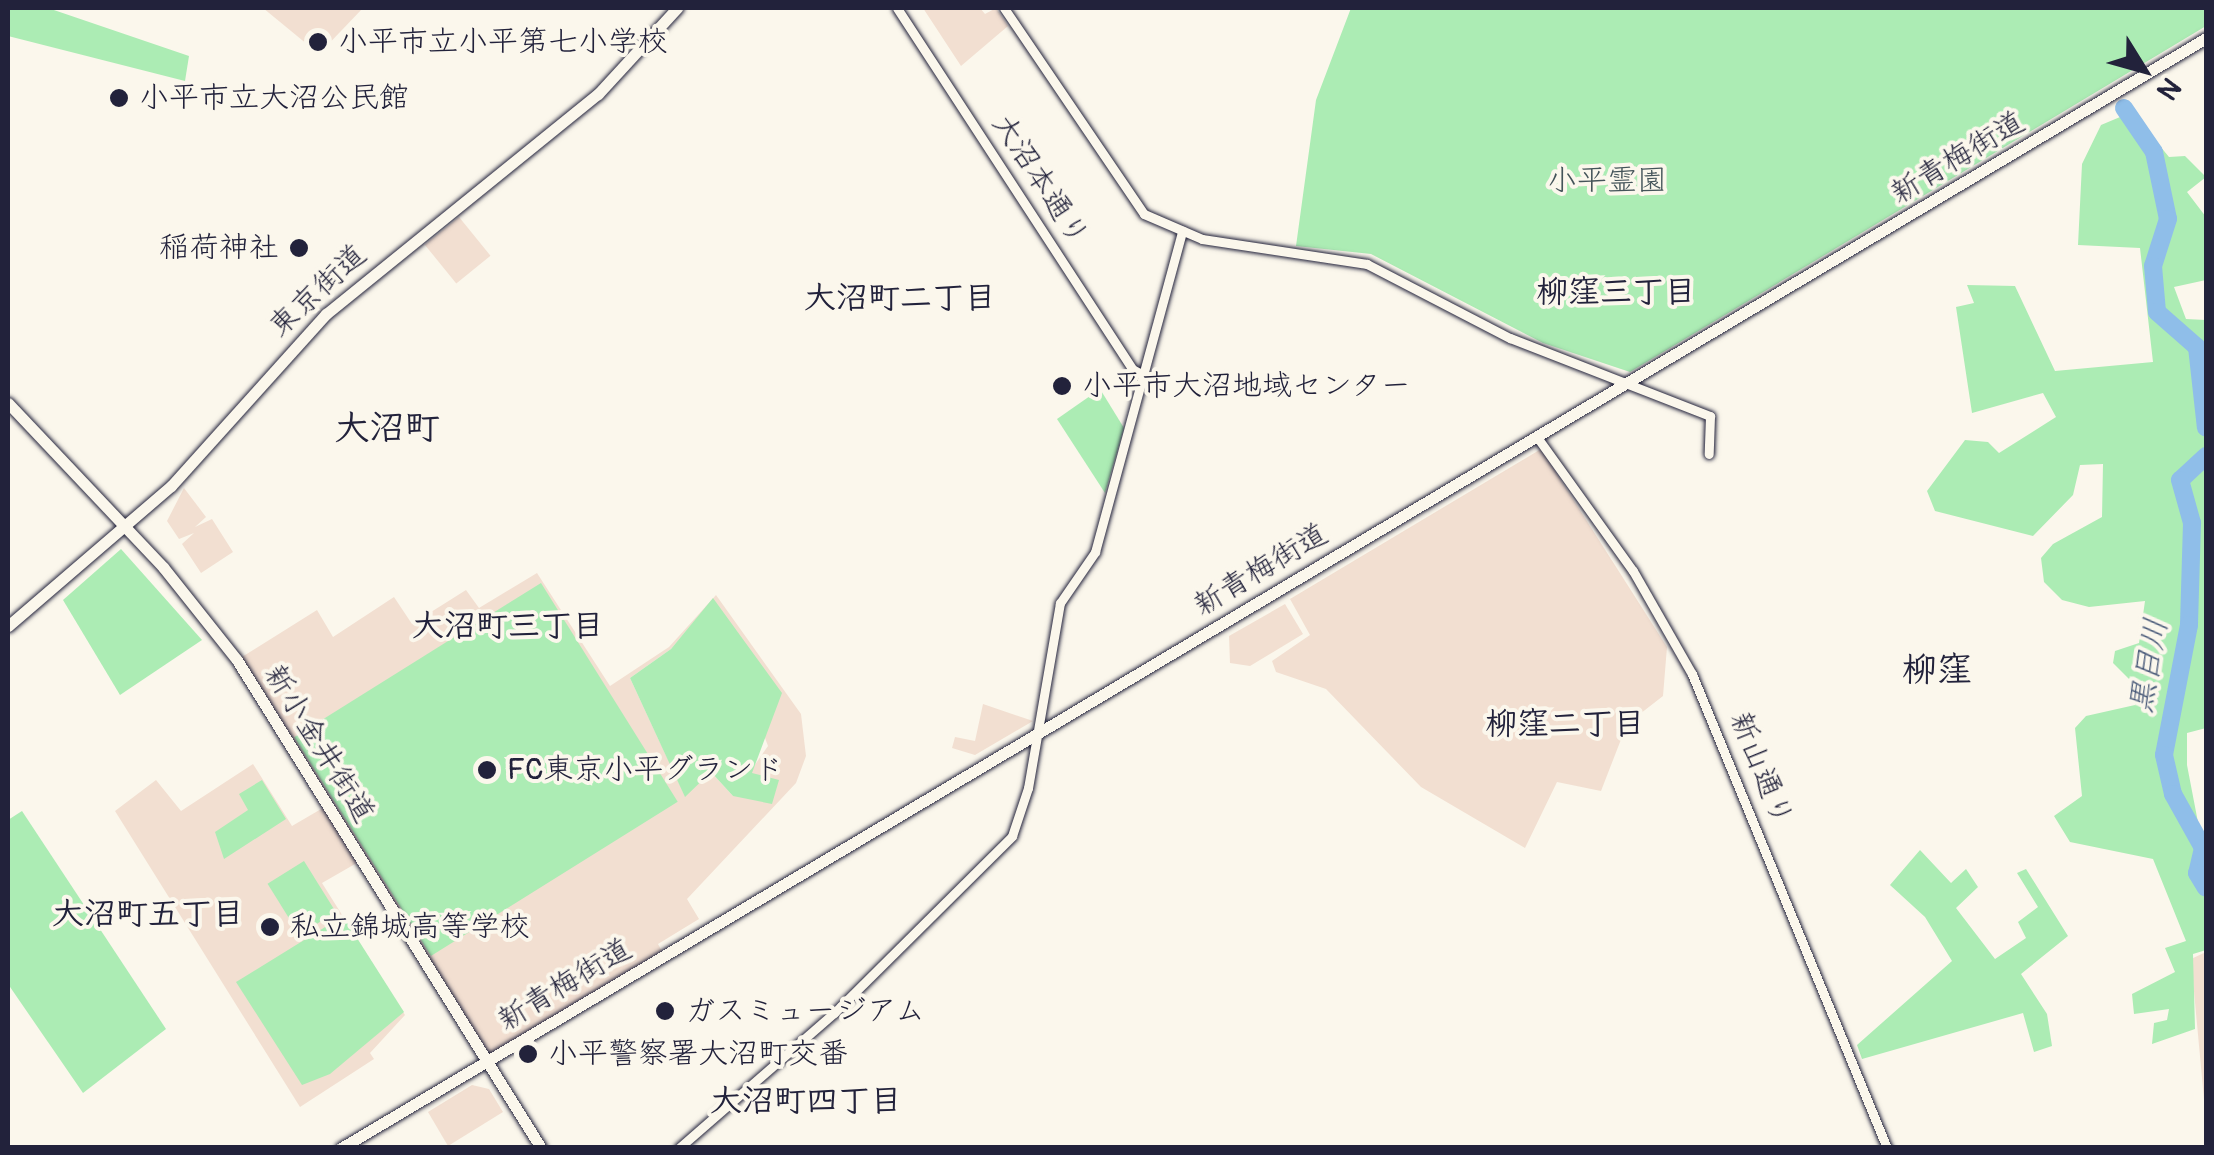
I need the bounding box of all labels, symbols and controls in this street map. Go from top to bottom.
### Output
north arrow [2094,20,2194,120]
place label: 小平市立小平第七小学校 [338,24,668,60]
marker: 小平市立小平第七小学校 [307,31,329,53]
text: N [2149,70,2188,106]
place label: 小平市立大沼公民館 [139,80,409,116]
marker: 小平市立大沼公民館 [108,87,130,109]
street label: 新青梅街道 [1884,104,2032,212]
street label: 大沼本通り [984,107,1096,253]
park label: 小平霊園 [1547,163,1667,199]
place label: 稲荷神社 [159,230,279,266]
street label: 東京街道 [262,237,374,345]
marker: 稲荷神社 [288,237,310,259]
district label: 柳窪三丁目 [1536,273,1696,311]
district label: 大沼町二丁目 [804,279,996,317]
place label: 小平市大沼地域センター [1082,368,1412,404]
marker: 小平市大沼地域センター [1051,375,1073,397]
district label: 大沼町 [335,407,439,449]
street label: 新青梅街道 [1187,516,1335,624]
district label: 大沼町三丁目 [412,607,604,645]
water label: 黒目川 [2122,615,2176,717]
district label: 柳窪 [1902,649,1972,691]
street label: 新小金井街道 [256,658,382,830]
district label: 柳窪二丁目 [1485,705,1645,743]
street label: 新山通り [1722,707,1800,831]
place label: FC東京小平グランド [507,752,784,788]
marker: FC東京小平グランド [476,759,498,781]
district label: 大沼町五丁目 [52,895,244,933]
place label: 私立錦城高等学校 [290,909,530,945]
marker: 私立錦城高等学校 [259,916,281,938]
street label: 新青梅街道 [491,931,639,1039]
place label: ガスミュージアム [685,993,925,1029]
marker: ガスミュージアム [654,1000,676,1022]
place label: 小平警察署大沼町交番 [548,1036,848,1072]
marker: 小平警察署大沼町交番 [517,1043,539,1065]
district label: 大沼町四丁目 [710,1082,902,1120]

